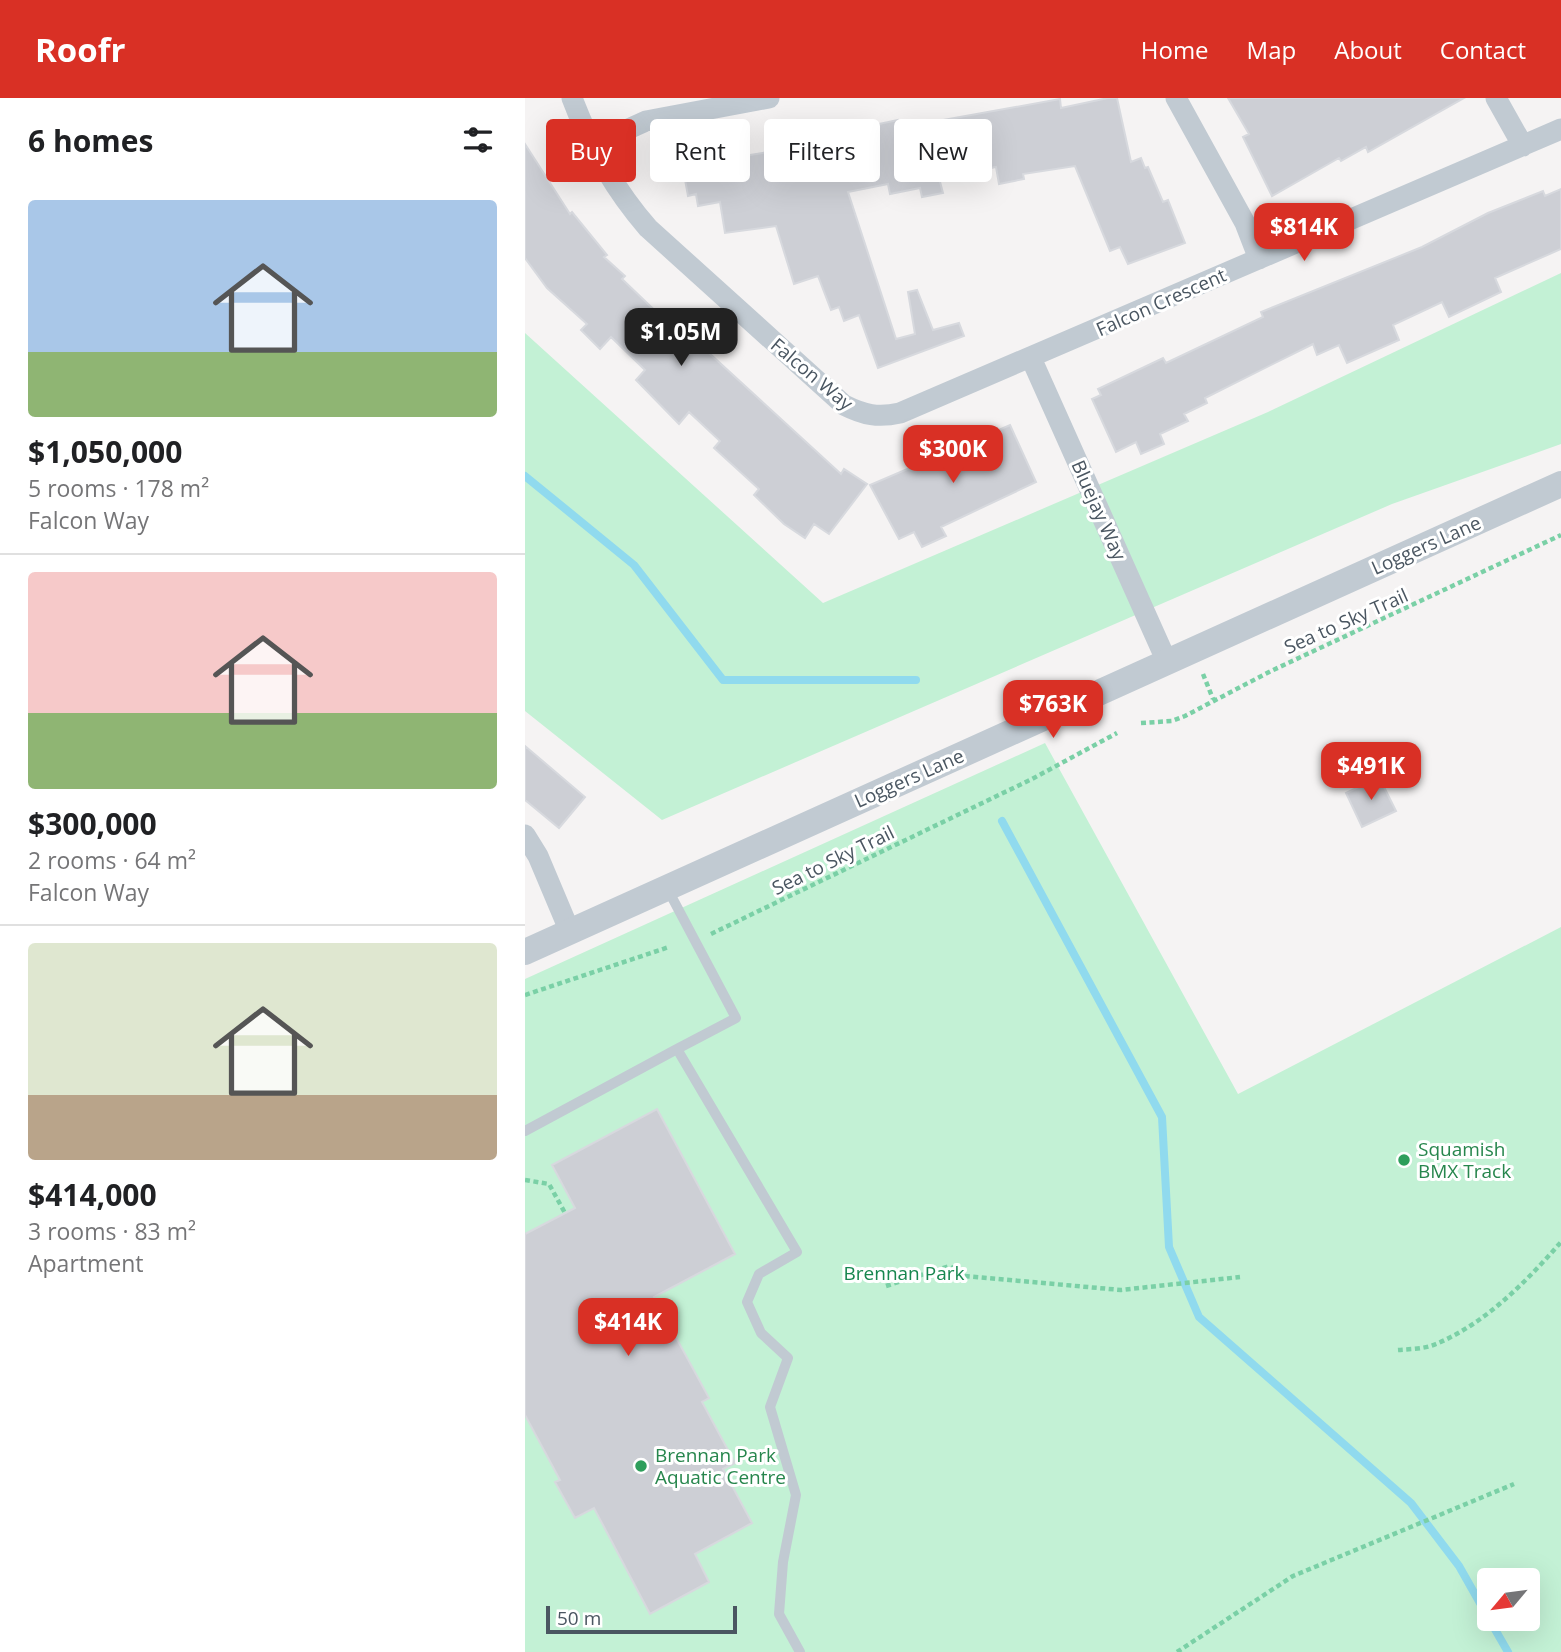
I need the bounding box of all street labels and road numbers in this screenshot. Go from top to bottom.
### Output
street label: Falcon Crescent [1092,262,1230,342]
street label: Falcon Way [765,332,859,416]
street label: Bluejay Way [1065,456,1133,565]
street label: Loggers Lane [1367,509,1485,581]
street label: Sea to Sky Trail [1280,582,1412,660]
street label: Loggers Lane [850,742,968,814]
street label: Sea to Sky Trail [768,819,898,901]

